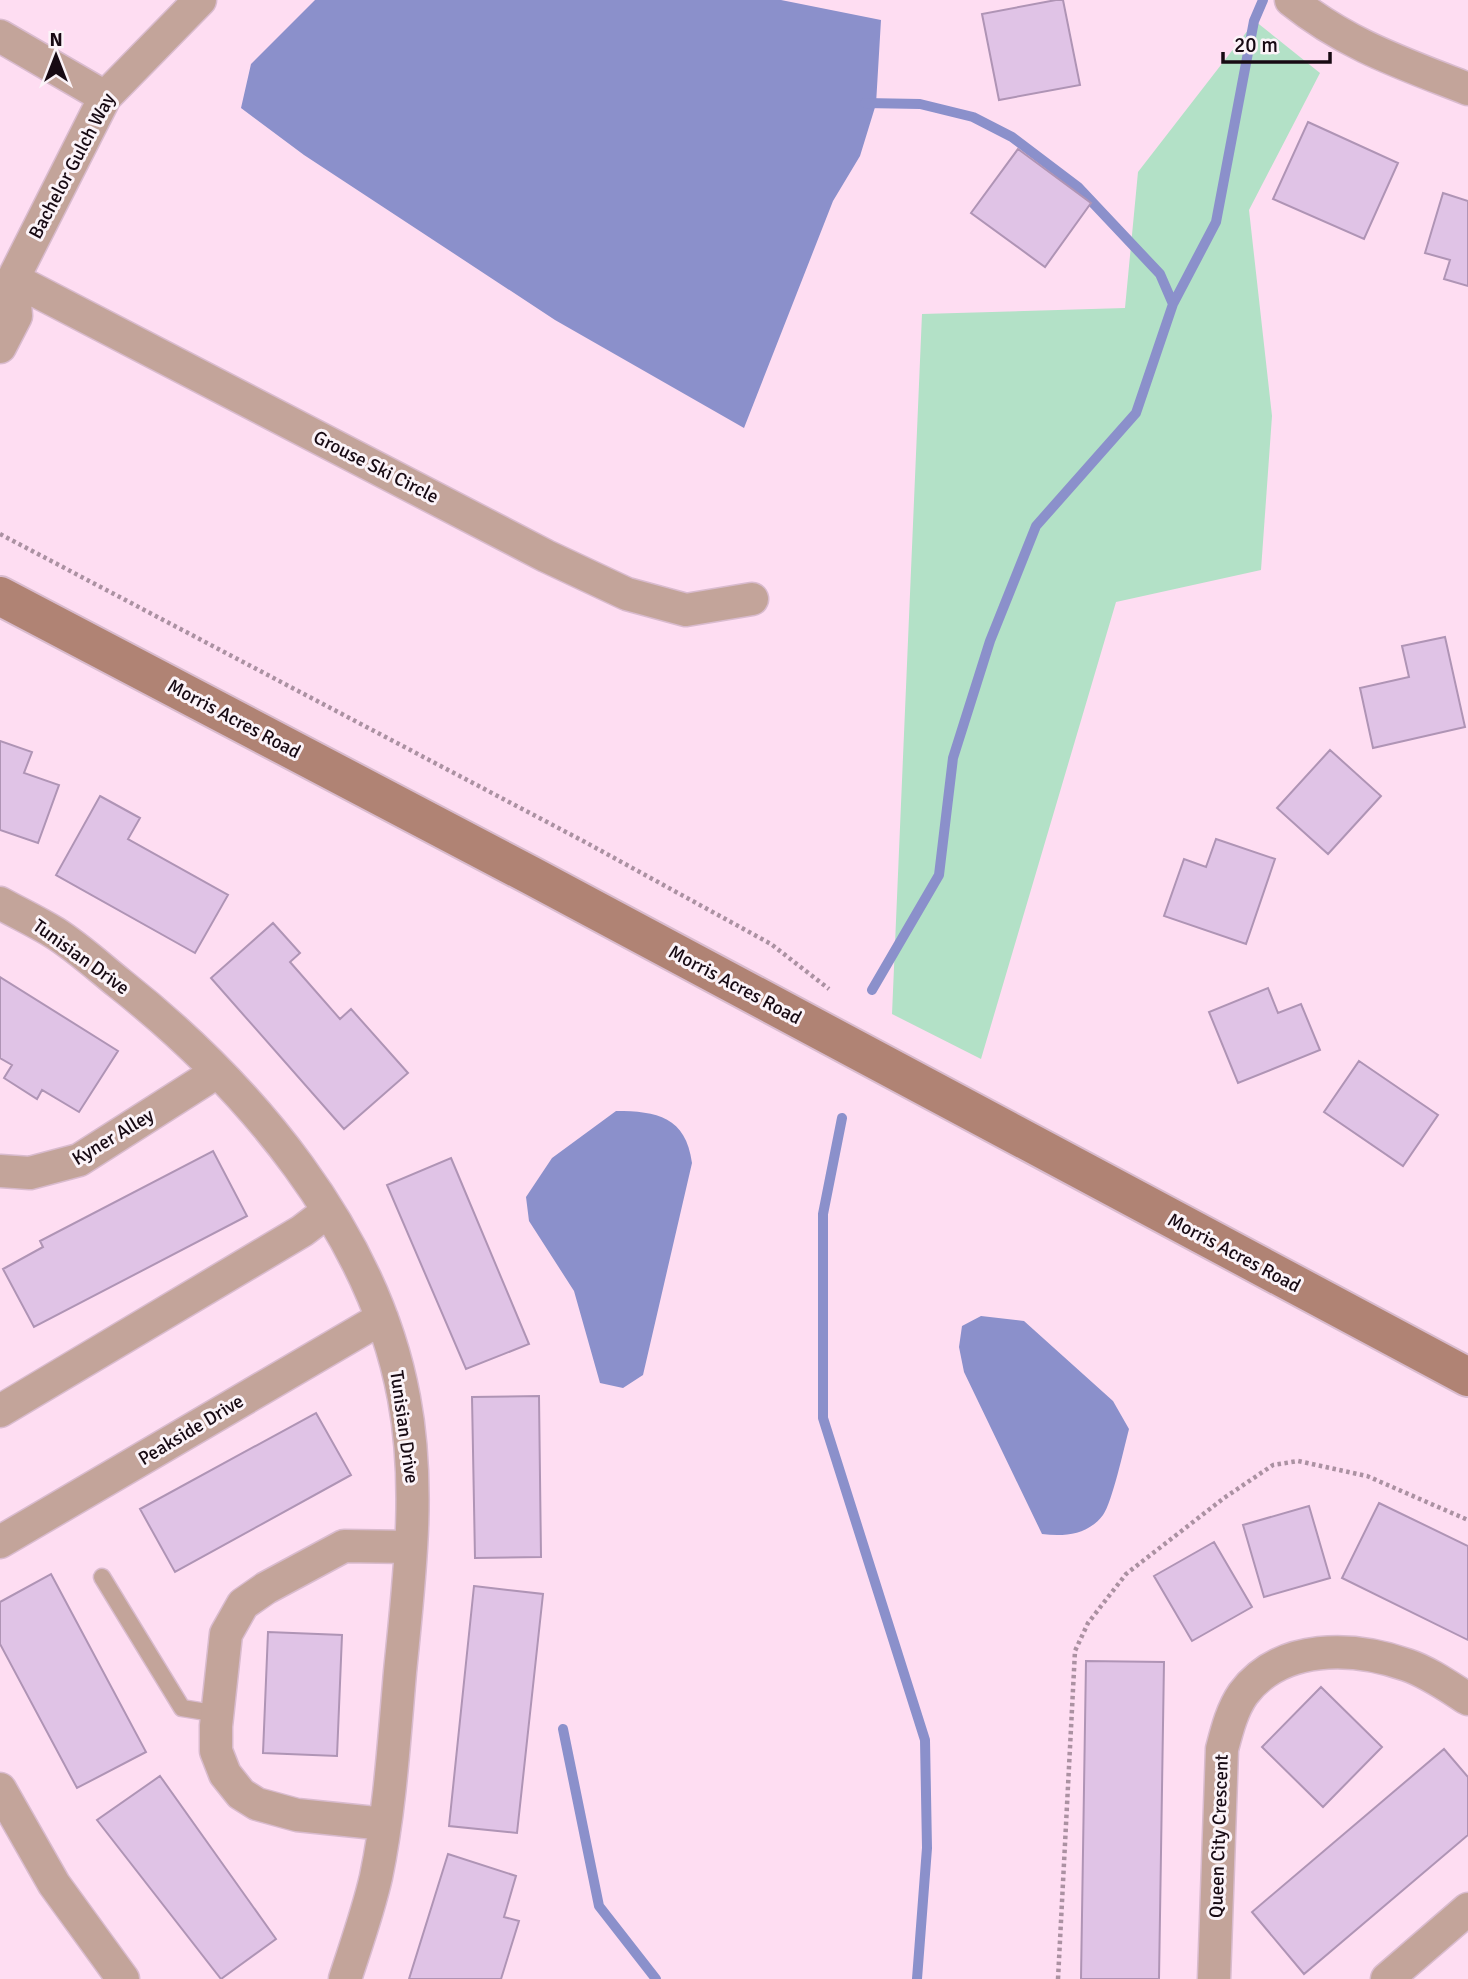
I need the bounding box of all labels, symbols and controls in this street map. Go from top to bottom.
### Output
north arrow [21,21,91,91]
scale bar [1223,21,1330,65]
text: N [49,28,63,52]
text: 20 m [1234,32,1278,58]
street label: Bachelor Gulch Way [23,89,121,243]
street label: Grouse Ski Circle [309,425,443,509]
street label: Morris Acres Road [164,674,304,764]
street label: Tunisian Drive [28,914,134,1000]
street label: Morris Acres Road [665,940,805,1030]
street label: Kyner Alley [68,1103,158,1171]
street label: Morris Acres Road [1164,1208,1304,1298]
street label: Tunisian Drive [384,1369,424,1485]
street label: Peakside Drive [134,1389,248,1471]
street label: Queen City Crescent [1204,1753,1234,1918]

